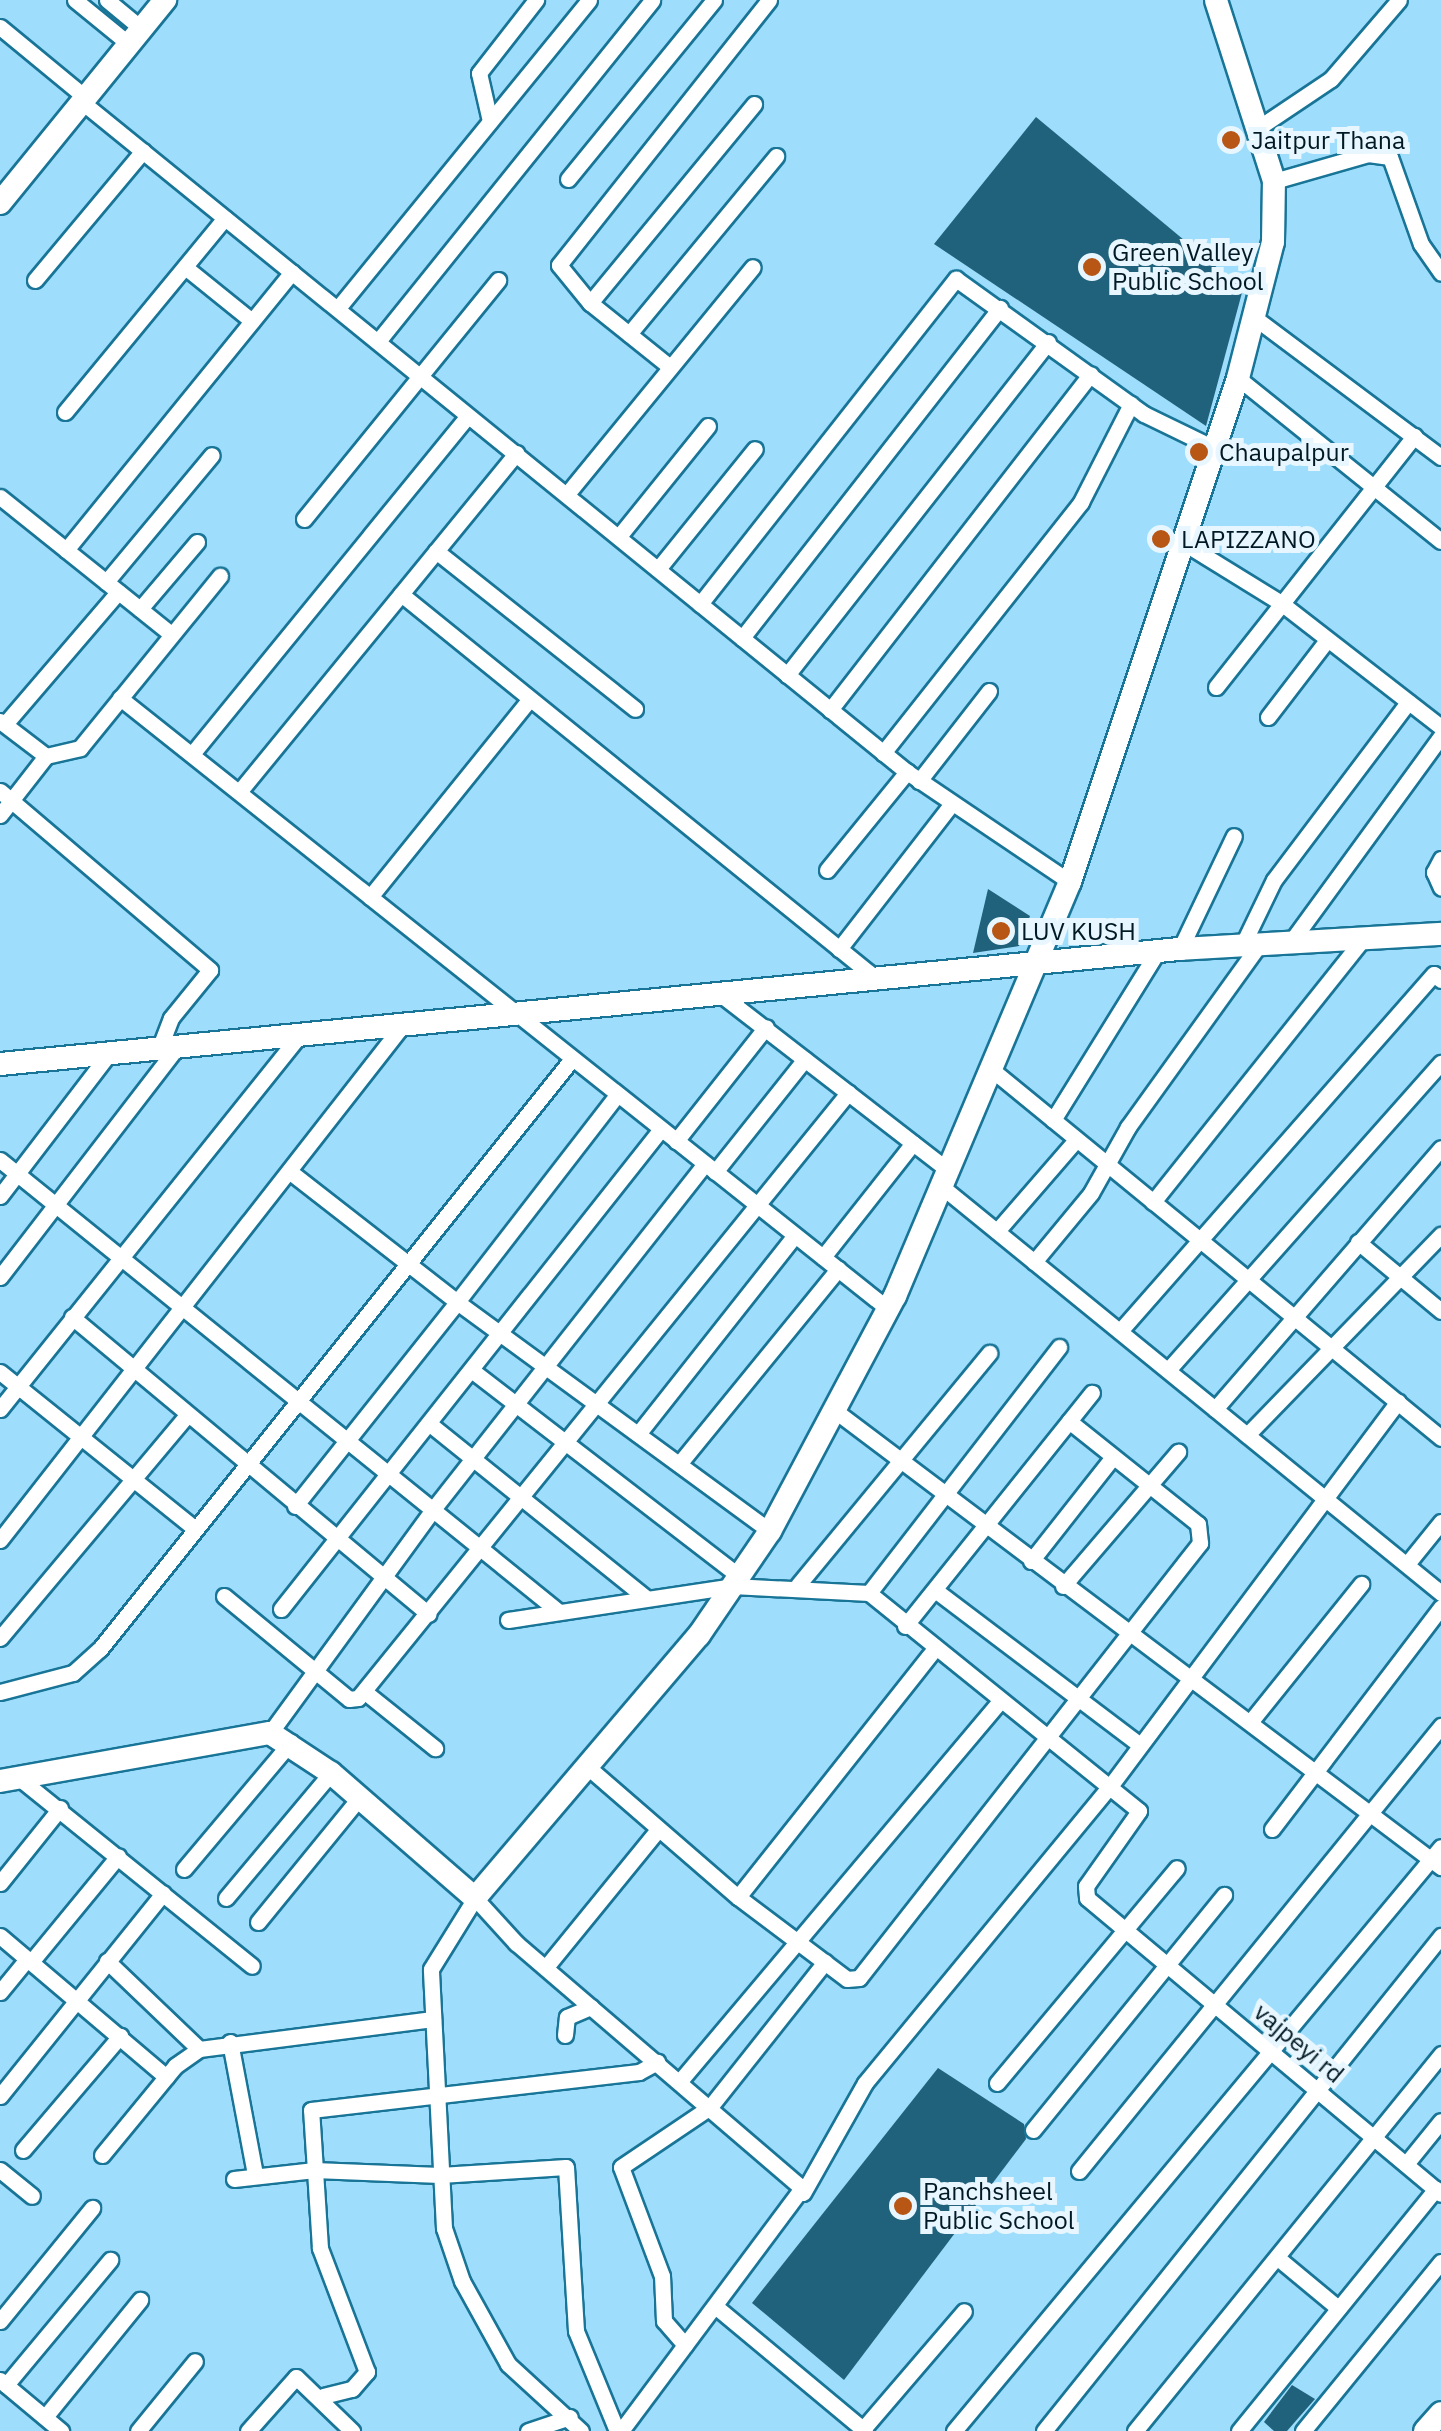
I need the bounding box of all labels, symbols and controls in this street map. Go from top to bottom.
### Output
place label: Jaitpur Thana [1251,125,1405,155]
marker: Jaitpur Thana [1220,129,1242,151]
place label: Green Valley Public School [1112,238,1263,297]
marker: Green Valley Public School [1081,256,1103,278]
place label: Chaupalpur [1219,437,1349,467]
marker: Chaupalpur [1188,441,1210,463]
place label: LAPIZZANO [1181,524,1316,554]
marker: LAPIZZANO [1150,528,1172,550]
place label: LUV KUSH [1021,916,1136,946]
marker: LUV KUSH [990,920,1012,942]
street label: vajpeyi rd [1248,1997,1350,2089]
place label: Panchsheel Public School [923,2177,1074,2236]
marker: Panchsheel Public School [892,2195,914,2217]

